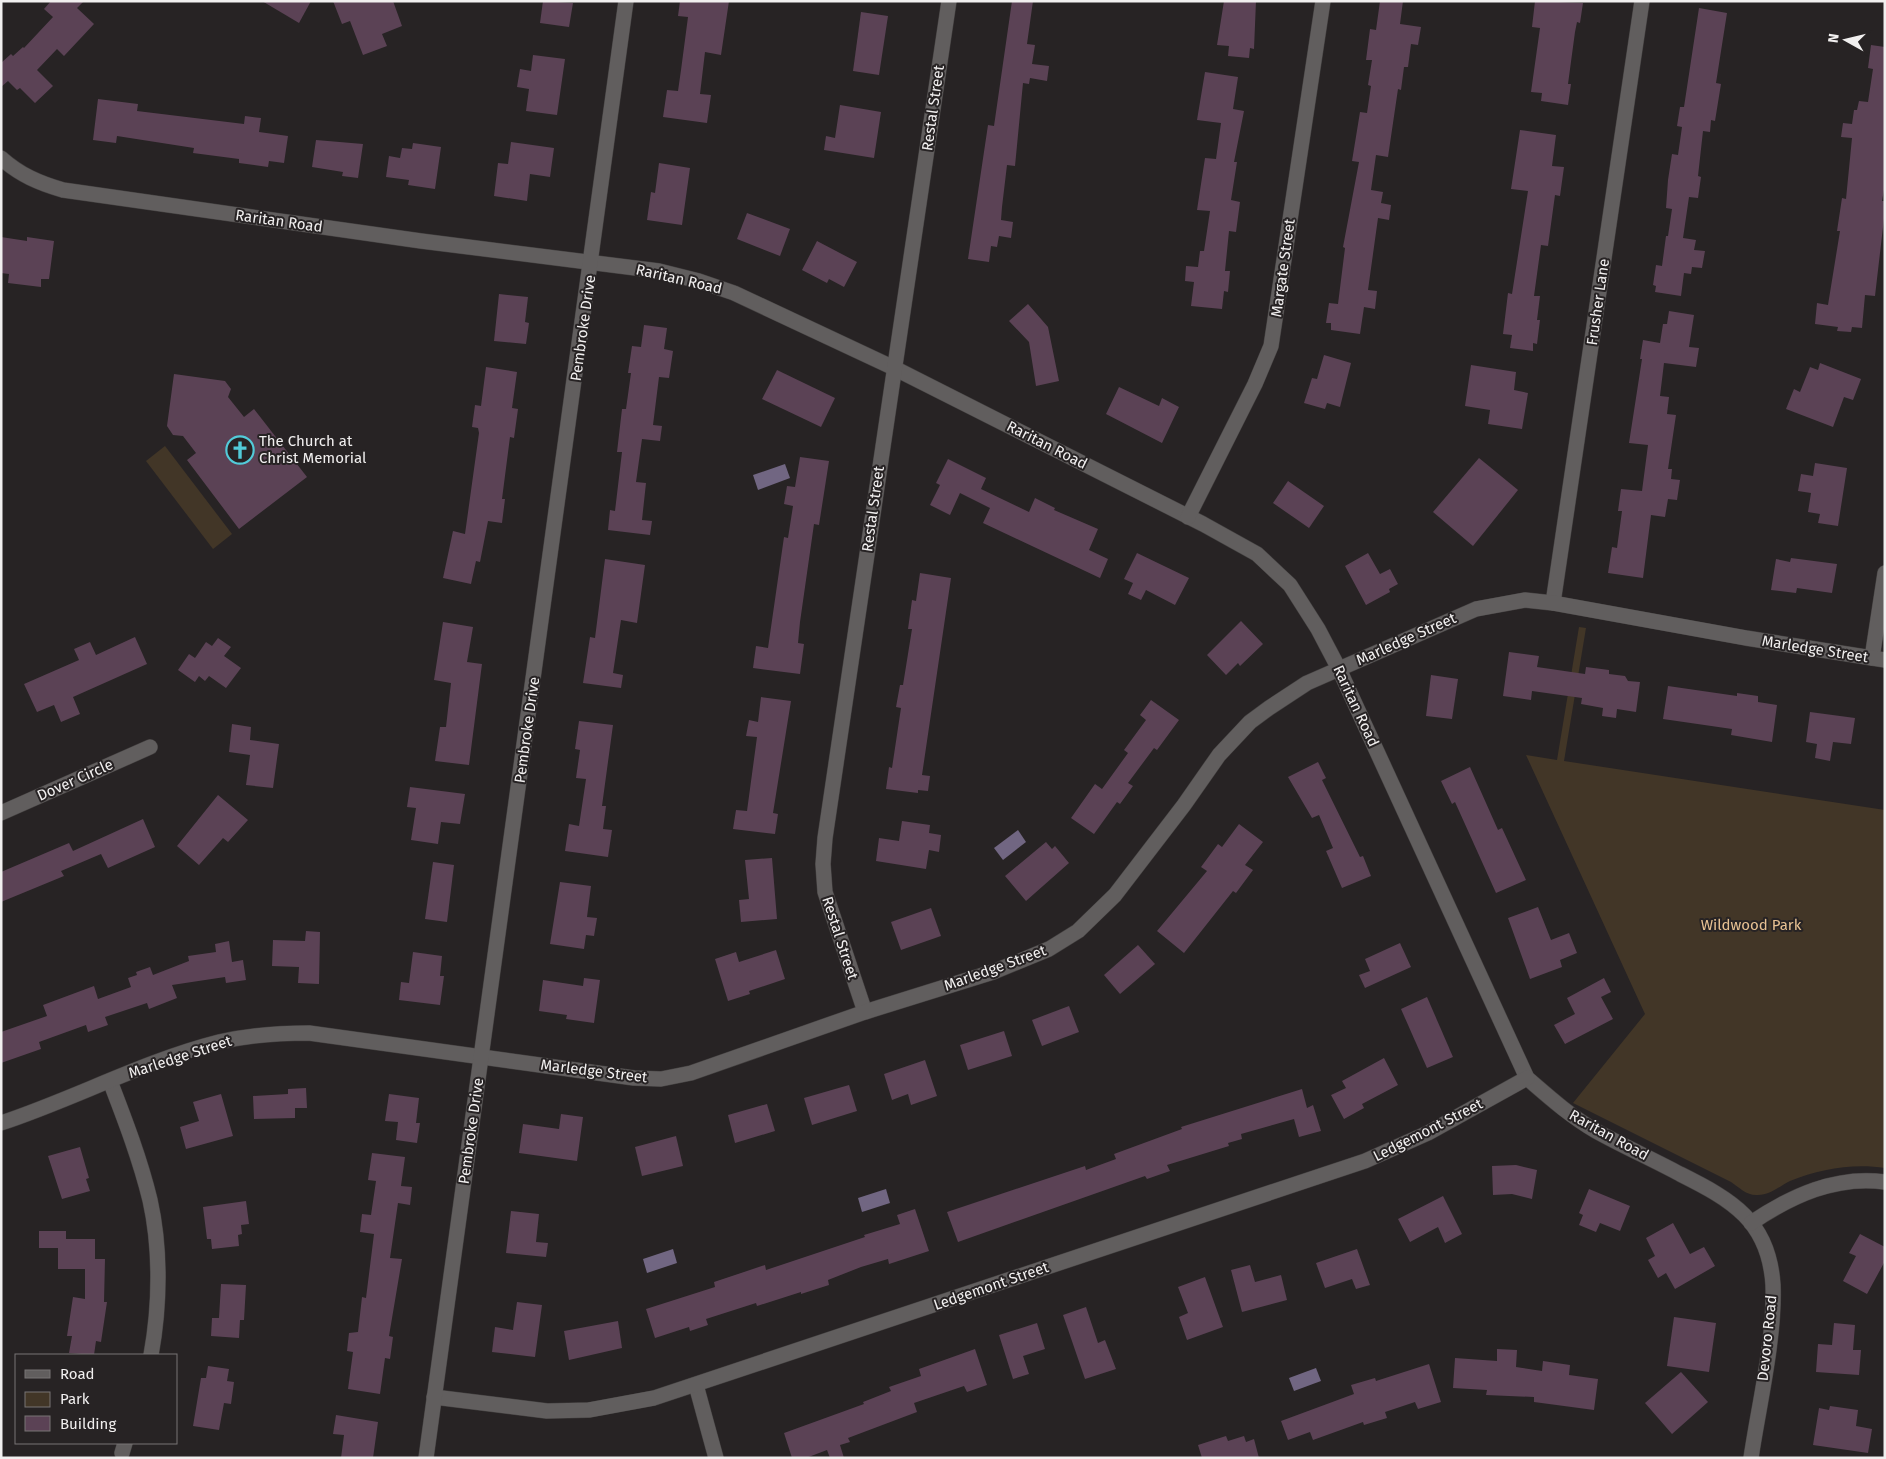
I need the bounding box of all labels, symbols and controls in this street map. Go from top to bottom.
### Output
north arrow [1821,15,1871,65]
text: N [1825,32,1843,44]
street label: Restal Street [918,63,948,152]
street label: Raritan Road [234,206,324,236]
street label: Margate Street [1267,217,1299,318]
street label: Frusher Lane [1583,257,1613,347]
street label: Raritan Road [634,260,724,298]
street label: Pembroke Drive [567,274,599,382]
street label: Raritan Road [1004,417,1090,473]
place label: The Church at Christ Memorial [259,432,367,467]
church icon: The Church at Christ Memorial [225,435,255,465]
street label: Restal Street [858,464,888,553]
street label: Marledge Street [1353,609,1459,669]
street label: Marledge Street [1761,632,1870,666]
street label: Raritan Road [1329,662,1383,750]
street label: Pembroke Drive [511,676,543,784]
street label: Dover Circle [34,755,116,805]
street label: Restal Street [818,894,862,982]
park label: Wildwood Park [1701,916,1802,934]
street label: Marledge Street [941,941,1049,995]
street label: Marledge Street [126,1032,234,1082]
street label: Marledge Street [540,1056,649,1087]
street label: Pembroke Drive [455,1077,487,1185]
street label: Ledgemont Street [1370,1094,1486,1165]
street label: Raritan Road [1566,1106,1652,1164]
street label: Ledgemont Street [931,1258,1051,1314]
street label: Devoro Road [1754,1294,1780,1382]
legend [15,1354,178,1444]
text: Road [60,1365,95,1383]
text: Park [60,1390,90,1408]
text: Building [60,1415,116,1433]

